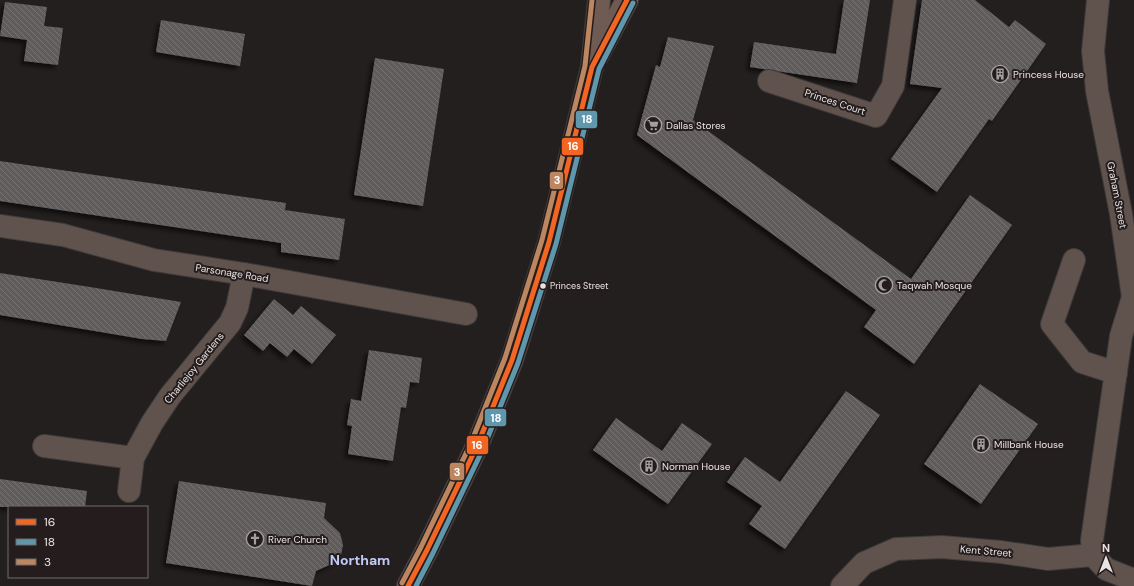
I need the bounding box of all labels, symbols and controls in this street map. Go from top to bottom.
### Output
building icon: Princess House [990,64,1010,84]
place label: Princess House [1013,68,1084,81]
street label: Princes Court [803,86,867,118]
line badge: 18 [575,110,598,129]
text: 18 [582,112,593,126]
supermarket icon: Dallas Stores [643,115,663,135]
place label: Dallas Stores [666,119,726,132]
line badge: 16 [561,137,584,156]
text: 16 [568,139,579,153]
street label: Graham Street [1104,160,1130,230]
line badge: 3 [549,171,564,190]
text: 3 [554,173,560,187]
street label: Parsonage Road [195,261,269,285]
mosque icon: Taqwah Mosque [874,275,894,295]
place label: Taqwah Mosque [897,279,972,292]
place label: Princes Street [550,280,609,292]
marker: Princes Street [538,281,548,291]
street label: Charliejoy Gardens [161,330,227,406]
line badge: 18 [484,408,507,427]
text: 18 [491,411,502,425]
building icon: Millbank House [971,434,991,454]
line badge: 16 [466,435,489,455]
text: 16 [472,438,483,452]
place label: Millbank House [994,438,1064,451]
building icon: Norman House [639,456,659,476]
place label: Norman House [662,460,731,473]
line badge: 3 [449,462,465,481]
text: 3 [454,465,460,479]
legend [8,506,148,578]
text: 16 [44,514,55,530]
church icon: River Church [245,529,265,549]
place label: River Church [268,533,327,546]
text: 18 [44,534,55,550]
north arrow [1086,538,1126,578]
text: N [1102,541,1110,555]
street label: Kent Street [960,542,1012,560]
district label: Northam [330,551,390,569]
text: 3 [44,554,51,570]

